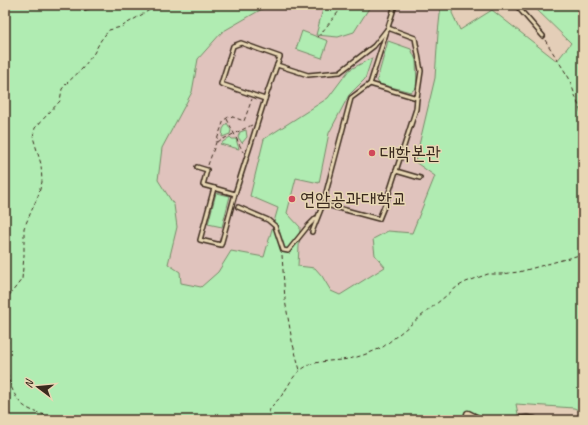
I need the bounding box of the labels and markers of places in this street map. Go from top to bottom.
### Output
place label: 대학본관 [380,141,441,165]
marker: 대학본관 [367,148,377,158]
place label: 연암공과대학교 [300,187,407,211]
marker: 연암공과대학교 [287,194,297,204]

